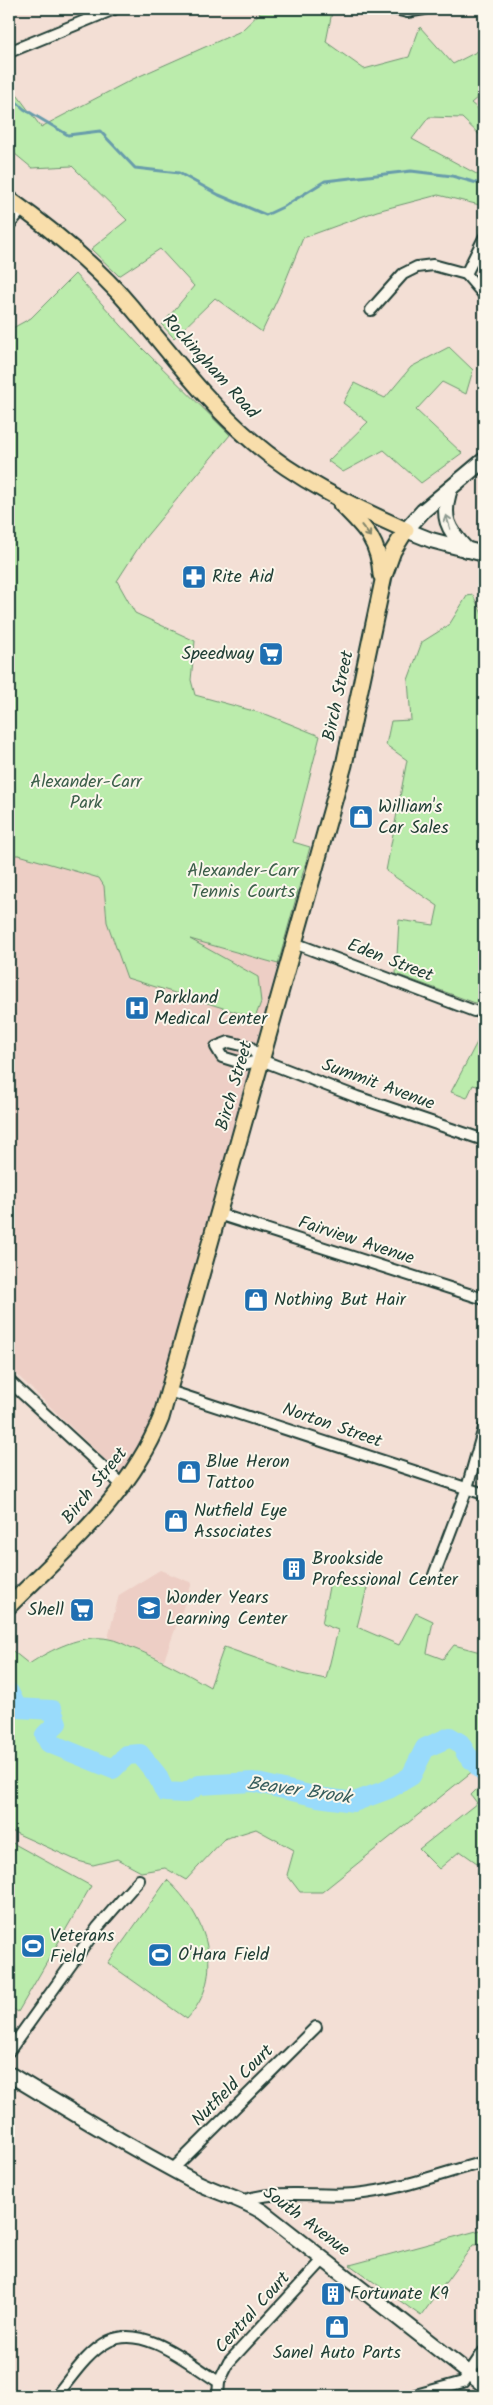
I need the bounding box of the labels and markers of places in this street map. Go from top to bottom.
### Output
place label: Rite Aid [212,563,274,592]
pharmacy icon: Rite Aid [181,564,207,590]
place label: Speedway [182,640,255,669]
supermarket icon: Speedway [258,641,284,667]
place label: William's Car Sales [378,793,449,843]
shop icon: William's Car Sales [348,804,374,830]
place label: Parkland Medical Center [154,984,268,1034]
hospital icon: Parkland Medical Center [124,995,150,1021]
place label: Nothing But Hair [274,1286,407,1315]
shop icon: Nothing But Hair [243,1287,269,1313]
place label: Blue Heron Tattoo [206,1448,290,1498]
shop icon: Blue Heron Tattoo [176,1459,202,1485]
place label: Nutfield Eye Associates [194,1497,287,1547]
shop icon: Nutfield Eye Associates [163,1508,189,1534]
place label: Brookside Professional Center [312,1545,459,1595]
building icon: Brookside Professional Center [281,1556,307,1582]
place label: Wonder Years Learning Center [166,1584,288,1634]
school or university icon: Wonder Years Learning Center [136,1595,162,1621]
place label: Shell [28,1596,65,1625]
supermarket icon: Shell [69,1597,95,1623]
place label: Veterans Field [50,1922,115,1972]
sports icon: Veterans Field [20,1933,46,1959]
place label: O'Hara Field [178,1941,270,1970]
sports icon: O'Hara Field [147,1942,173,1968]
place label: Fortunate K9 [350,2280,449,2309]
building icon: Fortunate K9 [320,2281,346,2307]
shop icon: Sanel Auto Parts [324,2314,350,2340]
place label: Sanel Auto Parts [273,2339,401,2368]

